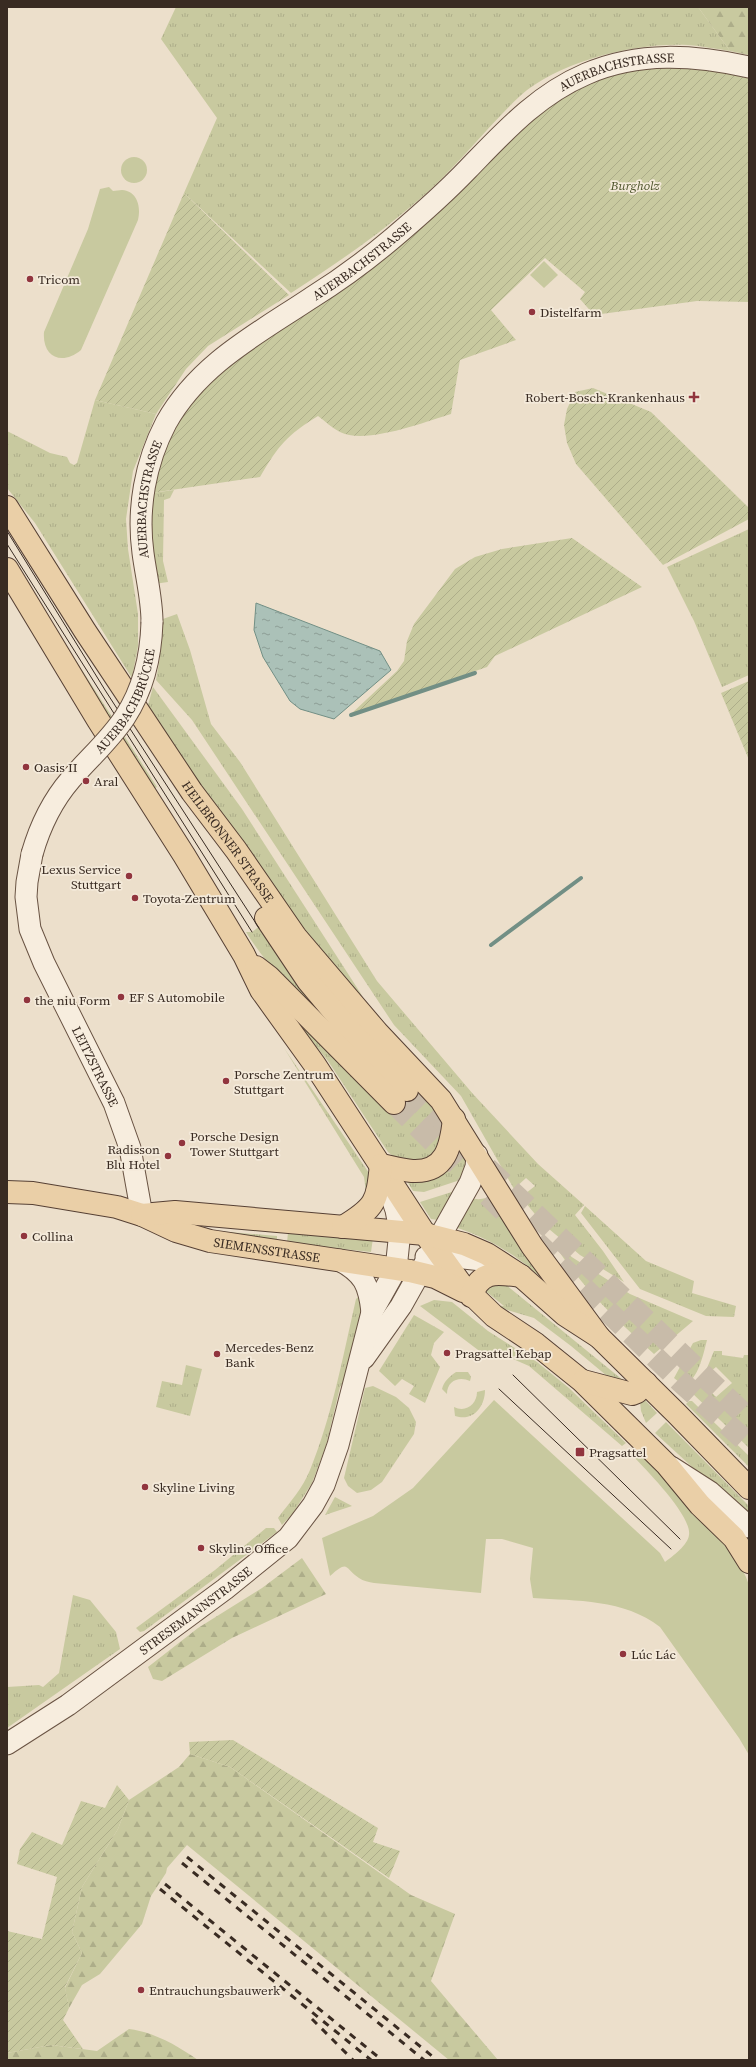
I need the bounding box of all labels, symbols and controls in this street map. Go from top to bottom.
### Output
street label: AUERBACHSTRASSE [555,49,675,95]
park label: Burgholz [609,177,661,194]
street label: AUERBACHSTRASSE [309,218,415,304]
place label: Tricom [38,271,80,288]
marker: Tricom [25,274,35,284]
place label: Distelfarm [540,304,602,321]
marker: Distelfarm [527,307,537,317]
place label: Robert-Bosch-Krankenhaus [525,389,685,406]
marker: Robert-Bosch-Krankenhaus [688,391,700,403]
street label: AUERBACHSTRASSE [133,438,166,560]
street label: AUERBACHBRÜCKE [91,647,158,757]
place label: Oasis II [34,759,78,776]
marker: Oasis II [21,762,31,772]
place label: Aral [94,773,119,790]
marker: Aral [81,776,91,786]
street label: HEILBRONNER STRASSE [178,777,278,906]
place label: Lexus Service Stuttgart [41,861,122,893]
marker: Lexus Service Stuttgart [124,871,134,881]
place label: Toyota-Zentrum [143,890,236,907]
marker: Toyota-Zentrum [130,893,140,903]
place label: EF S Automobile [129,989,225,1006]
place label: the niu Form [35,992,111,1009]
marker: EF S Automobile [116,992,126,1002]
marker: the niu Form [22,995,32,1005]
street label: LEITZSTRASSE [68,1023,123,1110]
place label: Porsche Zentrum Stuttgart [234,1066,334,1098]
marker: Porsche Zentrum Stuttgart [221,1076,231,1086]
place label: Porsche Design Tower Stuttgart [190,1128,280,1160]
marker: Porsche Design Tower Stuttgart [177,1138,187,1148]
place label: Radisson Blu Hotel [106,1141,160,1173]
marker: Radisson Blu Hotel [163,1151,173,1161]
place label: Collina [32,1228,74,1245]
marker: Collina [19,1231,29,1241]
street label: SIEMENSSTRASSE [213,1233,321,1266]
place label: Mercedes-Benz Bank [225,1339,314,1371]
place label: Pragsattel Kebap [455,1345,552,1362]
marker: Pragsattel Kebap [442,1348,452,1358]
marker: Mercedes-Benz Bank [212,1349,222,1359]
place label: Pragsattel [589,1444,646,1461]
marker: Pragsattel [574,1446,586,1458]
place label: Skyline Living [153,1479,235,1496]
marker: Skyline Living [140,1482,150,1492]
place label: Skyline Office [209,1540,289,1557]
marker: Skyline Office [196,1543,206,1553]
street label: STRESEMANNSTRASSE [135,1562,255,1658]
place label: Lúc Lác [631,1646,676,1663]
marker: Lúc Lác [618,1649,628,1659]
place label: Entrauchungsbauwerk [149,1982,281,1999]
marker: Entrauchungsbauwerk [136,1985,146,1995]

